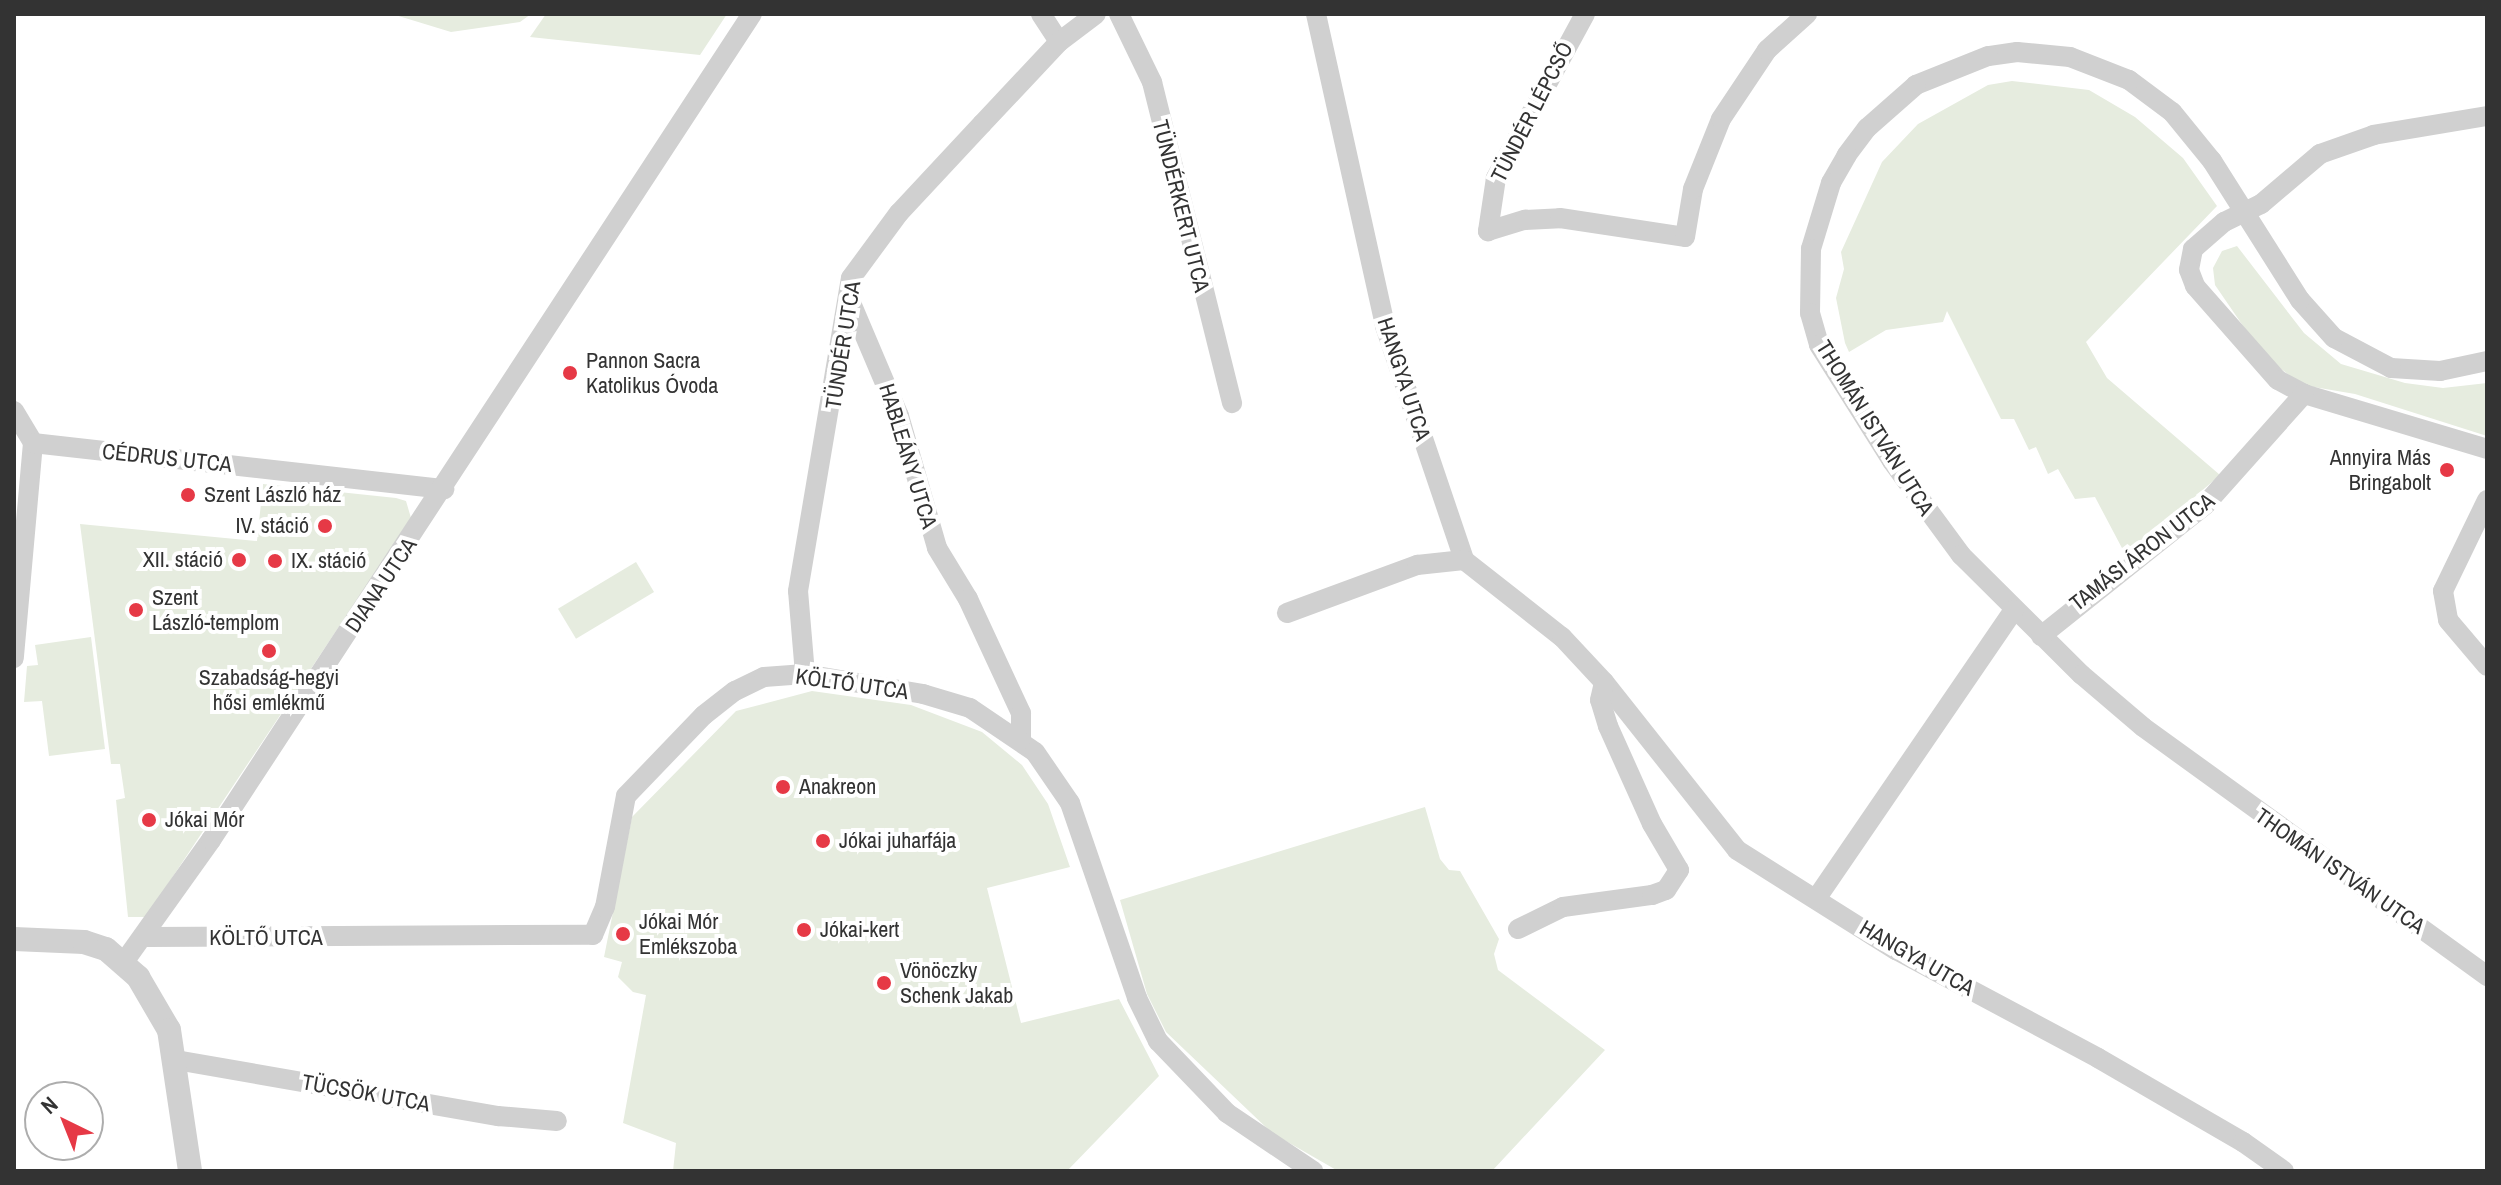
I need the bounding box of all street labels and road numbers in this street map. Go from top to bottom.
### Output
street label: TÜNDÉR LÉPCSŐ [1485,38,1579,186]
street label: TÜNDÉRKERT UTCA [1147,117,1215,295]
street label: TÜNDÉR UTCA [820,279,866,411]
street label: HANGYA UTCA [1372,314,1436,444]
street label: THOMÁN ISTVÁN UTCA [1811,336,1939,520]
street label: HABLEÁNY UTCA [873,380,943,532]
street label: CÉDRUS UTCA [101,438,233,478]
street label: TAMÁSI ÁRON UTCA [2064,487,2220,617]
street label: DIANA UTCA [340,532,422,638]
street label: KÖLTŐ UTCA [794,663,910,705]
street label: THOMÁN ISTVÁN UTCA [2250,803,2430,939]
street label: HANGYA UTCA [1855,914,1979,1002]
street label: KÖLTŐ UTCA [209,925,323,951]
street label: TÜCSÖK UTCA [300,1069,432,1117]

